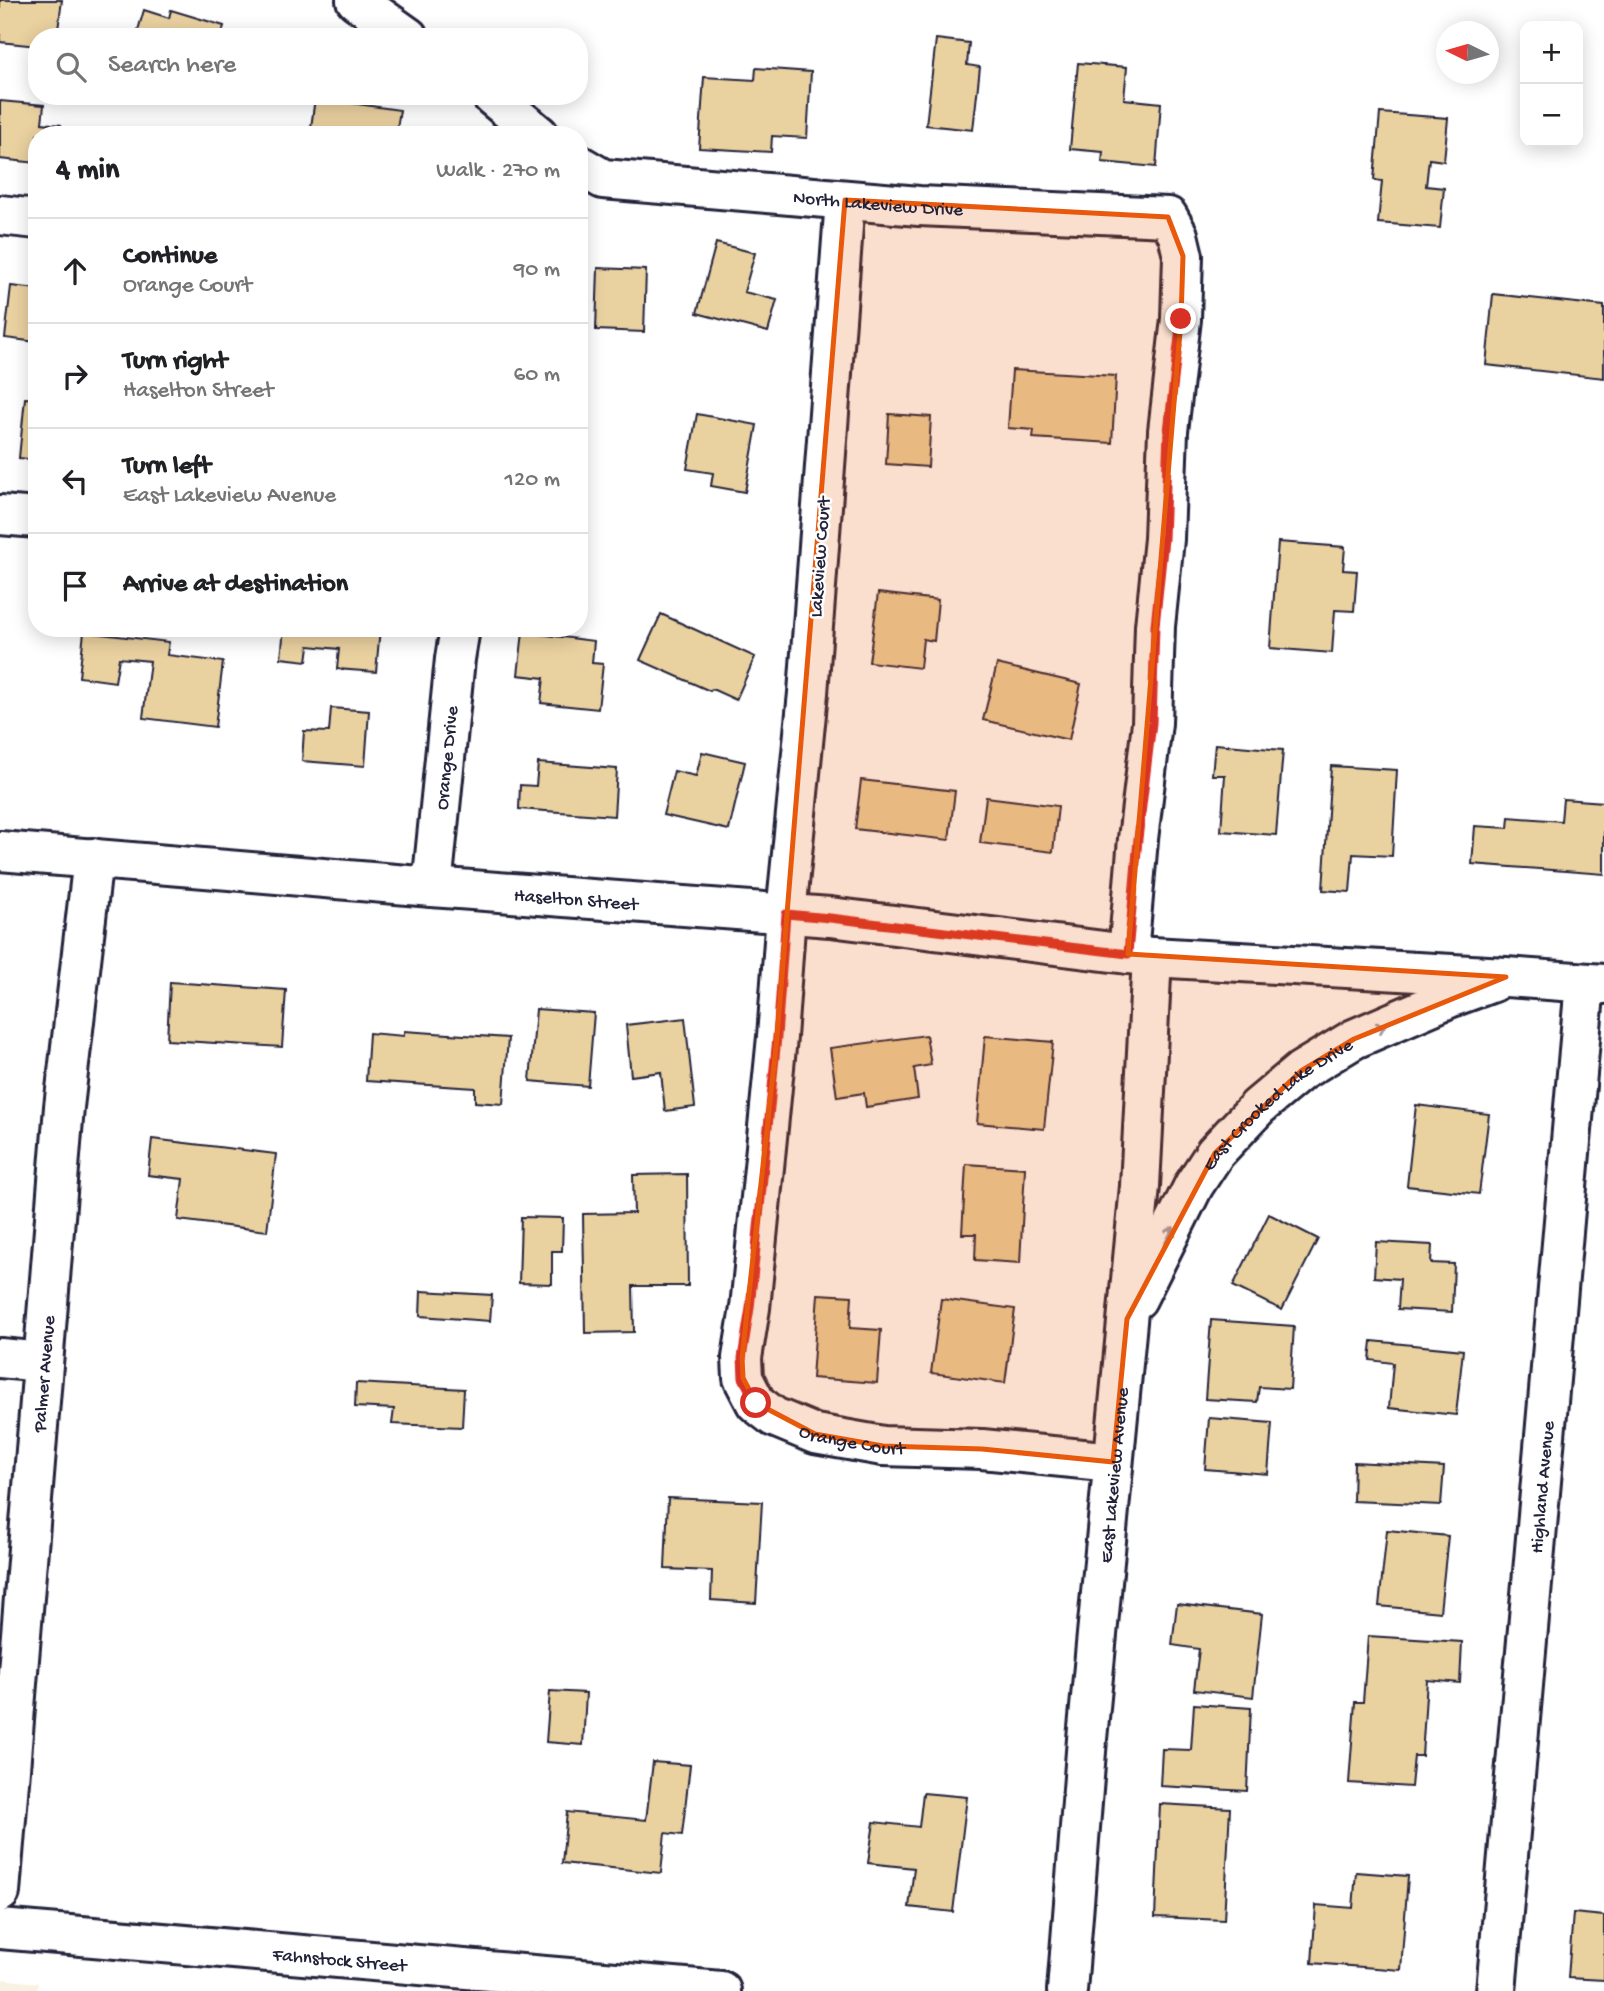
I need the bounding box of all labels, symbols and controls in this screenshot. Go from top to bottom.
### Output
north arrow [1436,21,1499,84]
map controls [1520,21,1583,147]
button: + [1520,21,1583,84]
search box [28,28,588,105]
icon: search [52,48,90,86]
text: Search here [108,51,236,82]
button: − [1520,84,1583,147]
text: 4 min [56,154,119,189]
text: Walk · 270 m [436,158,560,185]
street label: North Lakeview Drive [792,187,964,223]
text: Continue [123,242,217,273]
icon: ahead [56,252,94,290]
text: 90 m [514,257,560,284]
text: Orange Court [123,273,252,300]
route end [1165,303,1196,334]
text: Turn right [123,347,227,378]
icon: right [56,357,94,395]
text: 60 m [514,362,560,389]
text: Haselton Street [123,378,273,405]
text: Turn left [123,452,211,483]
icon: left [56,462,94,500]
text: 120 m [505,467,560,494]
text: East Lakeview Avenue [123,483,336,510]
street label: Lakeview Court [806,494,837,618]
icon: arrive [56,567,94,605]
text: Arrive at destination [123,570,348,601]
street label: Orange Drive [432,705,465,811]
street label: Haselton Street [513,885,641,918]
one-way arrow [1365,1022,1387,1035]
street label: East Crooked Lake Drive [1199,1034,1358,1176]
one-way arrow [1162,1226,1176,1247]
street label: Palmer Avenue [29,1315,62,1434]
street label: East Lakeview Avenue [1096,1386,1136,1564]
route start [740,1387,771,1418]
street label: Highland Avenue [1527,1420,1561,1554]
street label: Orange Court [795,1421,907,1462]
street label: Fahnstock Street [271,1944,410,1979]

